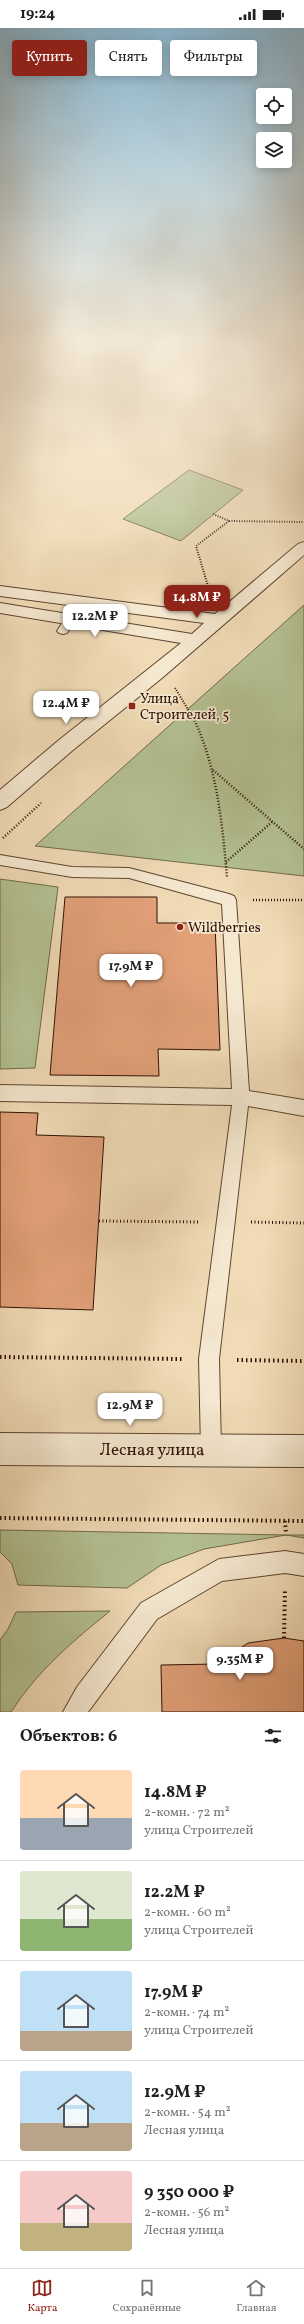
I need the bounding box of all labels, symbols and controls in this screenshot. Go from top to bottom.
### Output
text: 19:24 [20,4,55,25]
chip: Купить [12,40,87,76]
chip: Снять [95,40,162,76]
chip: Фильтры [170,40,257,76]
map controls [256,88,292,168]
button: locate [256,88,292,124]
button: layers [256,132,292,168]
pin: 14.8M ₽ [160,585,234,619]
text: 14.8M ₽ [173,589,221,607]
pin: 12.2M ₽ [58,604,132,638]
text: 12.2M ₽ [72,608,118,626]
place label: Улица Строителей, 5 [140,690,229,725]
pin: 12.4M ₽ [29,691,103,725]
text: 12.4M ₽ [42,695,90,713]
marker: Улица Строителей, 5 [127,701,137,711]
place label: Wildberries [188,919,261,938]
marker: Wildberries [175,922,185,932]
pin: 17.9M ₽ [94,954,168,988]
text: 17.9M ₽ [108,958,154,976]
pin: 12.9M ₽ [93,1393,167,1427]
text: 12.9M ₽ [107,1397,153,1415]
street label: Лесная улица [99,1439,205,1462]
pin: 9.35M ₽ [203,1647,277,1681]
text: 9.35M ₽ [216,1651,264,1669]
text: Объектов: 6 [20,1725,117,1748]
icon: filters [262,1725,284,1747]
text: 14.8M ₽ [144,1781,207,1804]
icon: home [52,1786,100,1834]
text: 2-комн. · 72 m² [144,1804,229,1822]
text: улица Строителей [144,1822,253,1840]
text: 12.2M ₽ [144,1881,205,1904]
icon: home [52,1887,100,1935]
text: 2-комн. · 60 m² [144,1904,231,1922]
text: улица Строителей [144,1922,253,1940]
text: 17.9M ₽ [144,1981,203,2004]
icon: home [52,1987,100,2035]
text: 2-комн. · 74 m² [144,2004,229,2022]
text: улица Строителей [144,2022,253,2040]
text: 12.9M ₽ [144,2081,205,2104]
icon: home [52,2087,100,2135]
text: 2-комн. · 54 m² [144,2104,230,2122]
text: Лесная улица [144,2122,224,2140]
text: 9 350 000 ₽ [144,2181,234,2204]
icon: home [52,2187,100,2235]
text: 2-комн. · 56 m² [144,2204,229,2222]
text: Лесная улица [144,2222,224,2240]
tab: Карта [28,2277,57,2316]
tab: Сохранённые [112,2277,181,2316]
tab: Главная [236,2277,276,2316]

